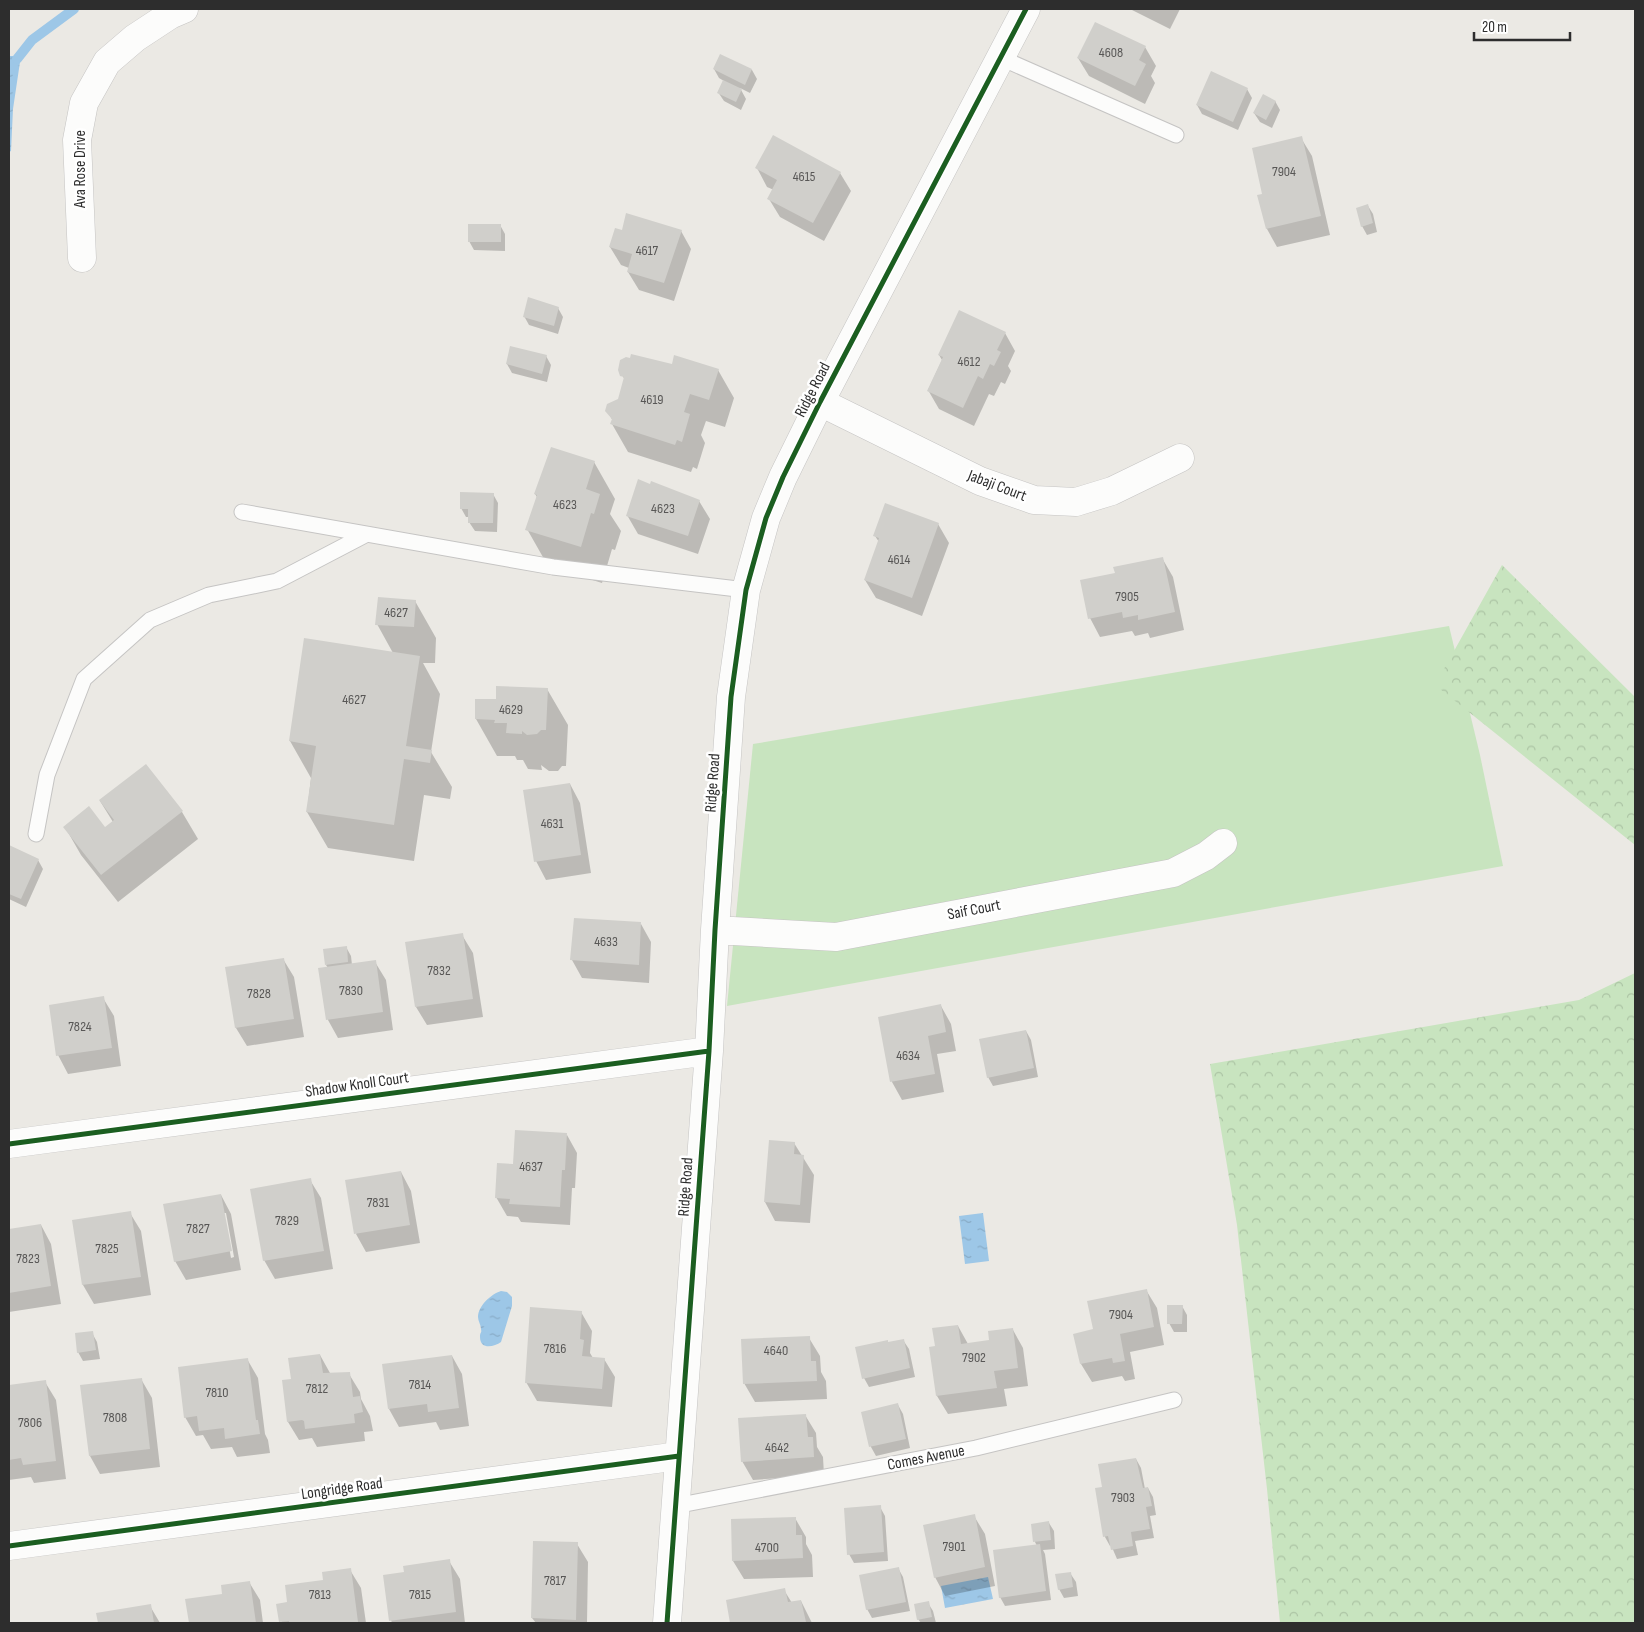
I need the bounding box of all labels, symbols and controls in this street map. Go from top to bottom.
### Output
scale bar [1474,10,1570,42]
text: 20 m [1482,18,1507,37]
house number: 4608 [1099,44,1123,61]
street label: Ava Rose Drive [71,130,90,209]
house number: 7904 [1272,163,1296,180]
house number: 4615 [793,168,816,185]
house number: 4617 [636,242,659,259]
house number: 4612 [958,353,981,370]
street label: Ridge Road [791,359,835,421]
house number: 4619 [640,391,664,408]
street label: Jabaji Court [964,466,1029,506]
house number: 4623 [553,496,577,513]
house number: 4623 [651,500,675,517]
house number: 4614 [888,551,911,568]
house number: 7905 [1115,588,1139,605]
house number: 4627 [384,604,408,621]
house number: 4627 [342,691,366,708]
house number: 4629 [499,701,523,718]
street label: Ridge Road [701,753,725,813]
house number: 4631 [541,815,563,832]
street label: Saif Court [946,896,1002,924]
house number: 4633 [594,933,618,950]
house number: 7832 [427,962,451,979]
house number: 7830 [339,982,363,999]
house number: 7828 [247,985,271,1002]
house number: 7824 [68,1018,92,1035]
house number: 4634 [896,1047,920,1064]
street label: Shadow Knoll Court [304,1068,410,1102]
street label: Ridge Road [674,1157,698,1217]
house number: 4637 [519,1158,543,1175]
house number: 7831 [367,1194,389,1211]
house number: 7829 [275,1212,299,1229]
house number: 7827 [186,1220,210,1237]
house number: 7825 [95,1240,119,1257]
house number: 7823 [16,1250,40,1267]
house number: 7904 [1109,1306,1133,1323]
house number: 7816 [544,1340,566,1357]
house number: 4640 [764,1342,788,1359]
house number: 7902 [962,1349,986,1366]
house number: 7814 [409,1376,431,1393]
house number: 7812 [306,1380,328,1397]
house number: 7810 [206,1384,228,1401]
house number: 7808 [103,1409,127,1426]
house number: 7806 [18,1414,42,1431]
house number: 4642 [765,1439,789,1456]
street label: Comes Avenue [886,1441,966,1475]
street label: Longridge Road [300,1474,384,1504]
house number: 7903 [1111,1489,1135,1506]
house number: 7901 [943,1538,966,1555]
house number: 4700 [755,1539,779,1556]
house number: 7817 [544,1572,566,1589]
house number: 7813 [309,1586,331,1603]
house number: 7815 [409,1586,431,1603]

